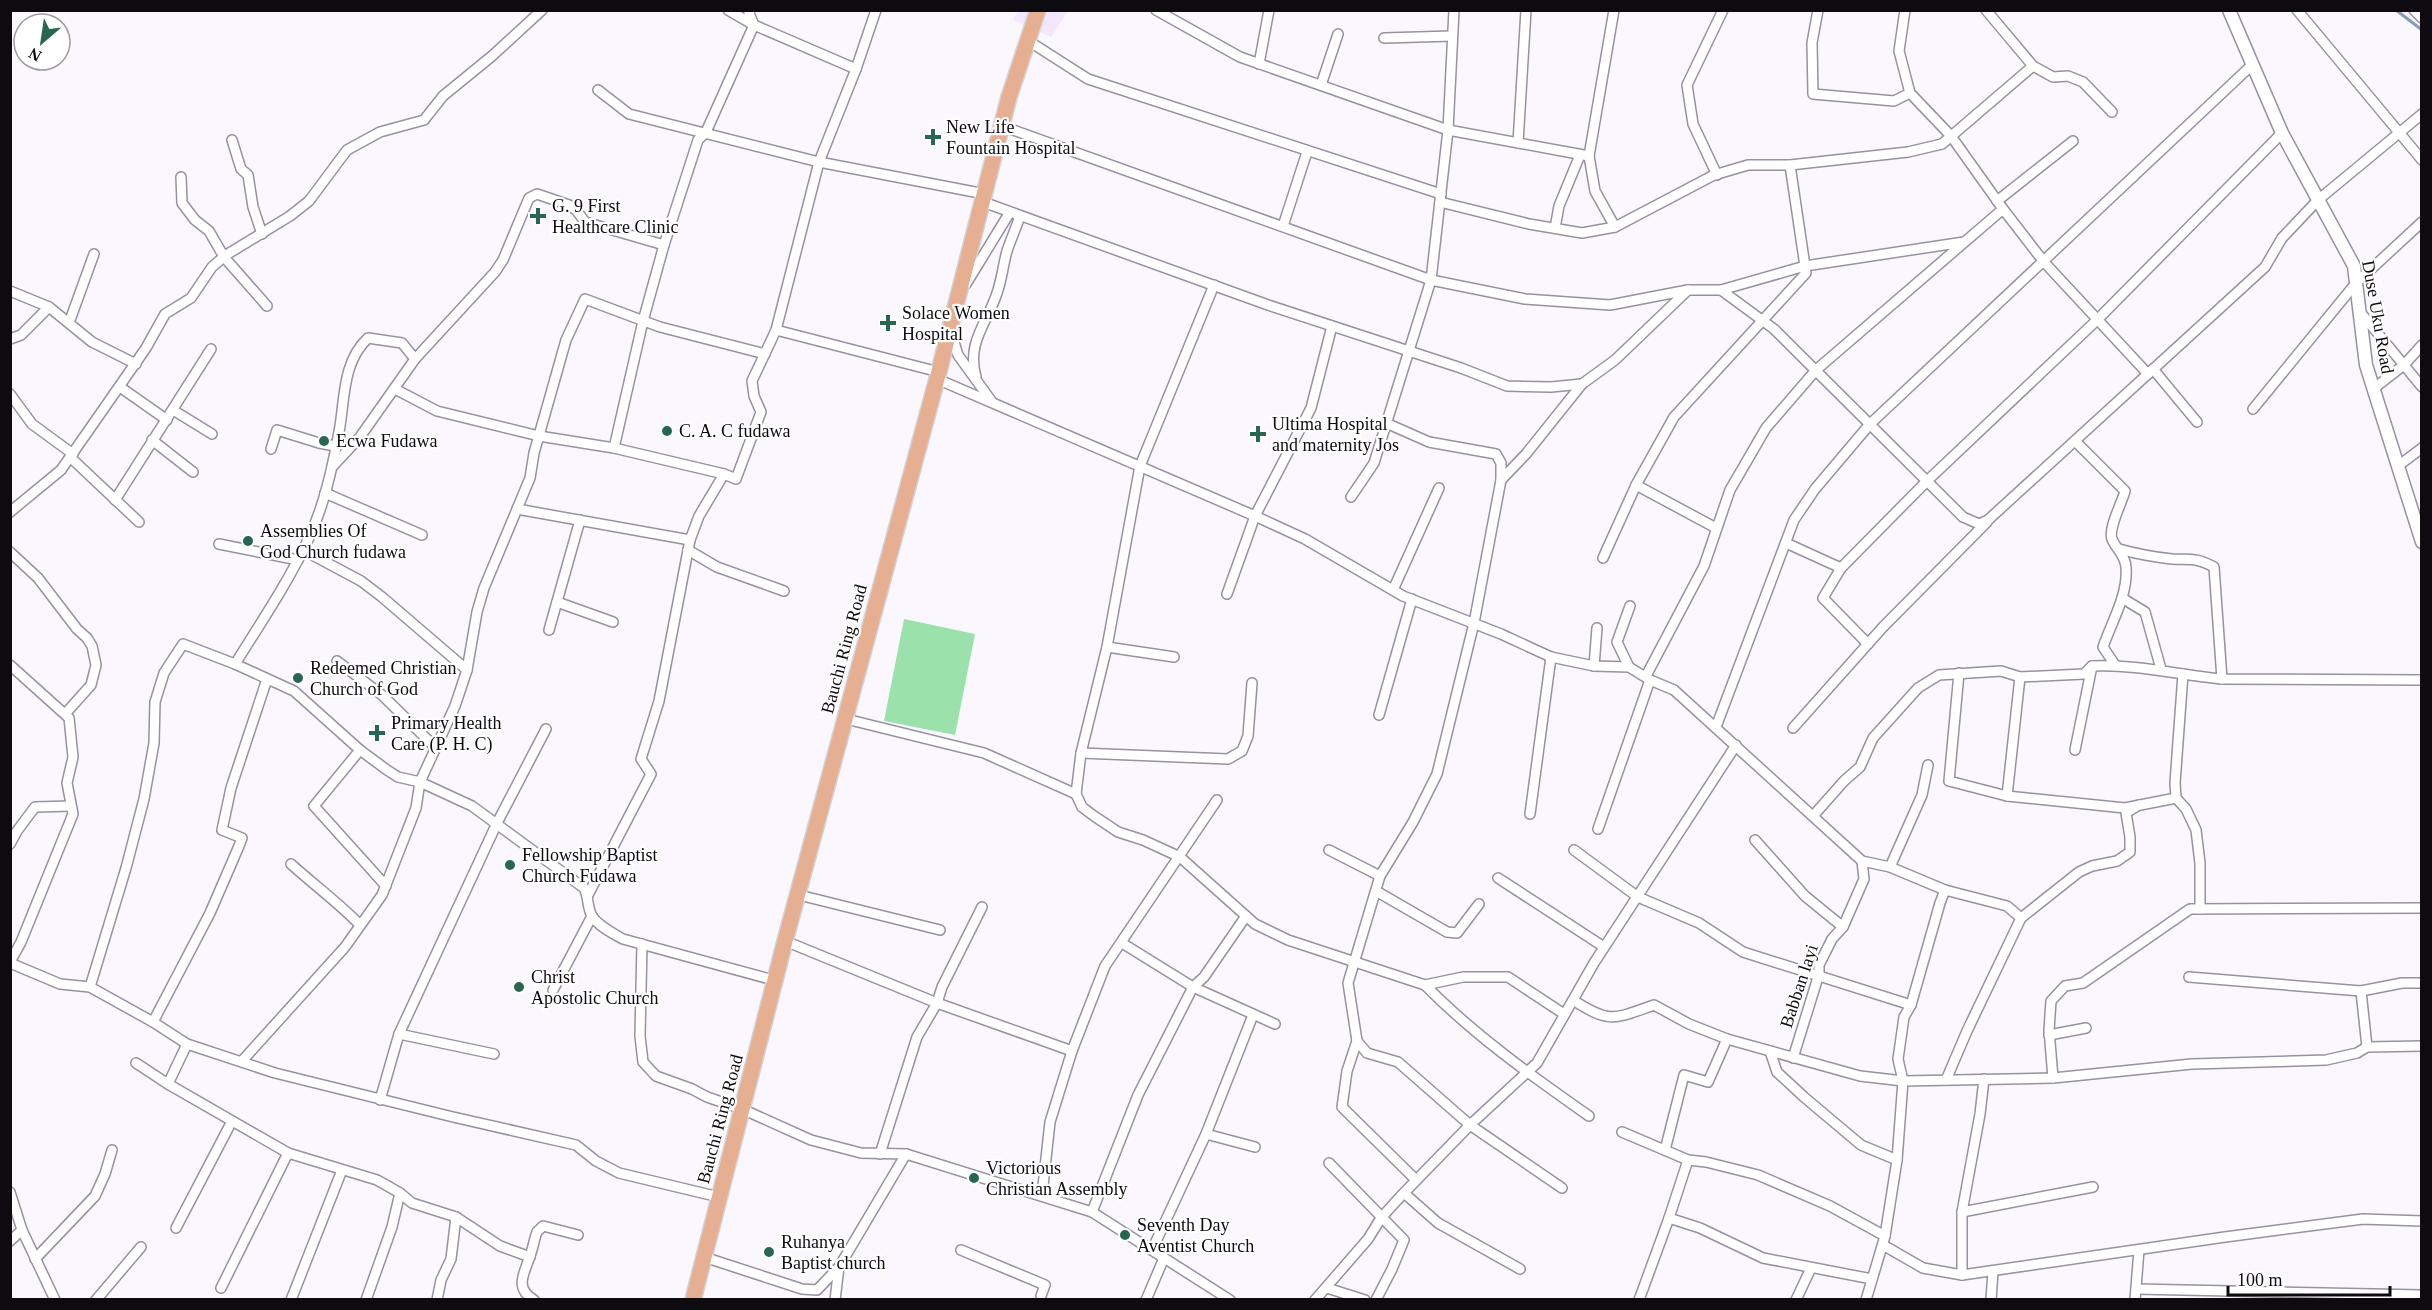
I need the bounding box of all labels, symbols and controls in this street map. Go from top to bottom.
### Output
north arrow [12,12,72,72]
text: N [25,44,44,65]
place label: New Life Fountain Hospital [946,117,1076,158]
marker: New Life Fountain Hospital [924,128,942,146]
place label: G. 9 First Healthcare Clinic [552,196,678,237]
marker: G. 9 First Healthcare Clinic [529,207,547,225]
street label: Duse Uku Road [2358,259,2398,375]
place label: Solace Women Hospital [902,303,1010,344]
marker: Solace Women Hospital [879,314,897,332]
place label: Ultima Hospital and maternity Jos [1272,414,1399,455]
place label: C. A. C fudawa [679,421,791,441]
marker: C. A. C fudawa [660,424,674,438]
marker: Ultima Hospital and maternity Jos [1249,425,1267,443]
place label: Ecwa Fudawa [336,431,437,451]
marker: Ecwa Fudawa [317,434,331,448]
place label: Assemblies Of God Church fudawa [260,521,406,562]
marker: Assemblies Of God Church fudawa [241,534,255,548]
street label: Bauchi Ring Road [817,582,871,716]
place label: Redeemed Christian Church of God [310,658,456,699]
marker: Redeemed Christian Church of God [291,671,305,685]
place label: Primary Health Care (P. H. C) [391,713,501,755]
marker: Primary Health Care (P. H. C) [368,724,386,742]
place label: Fellowship Baptist Church Fudawa [522,845,658,886]
marker: Fellowship Baptist Church Fudawa [503,858,517,872]
street label: Babban layi [1776,942,1822,1030]
place label: Christ Apostolic Church [531,967,659,1008]
marker: Christ Apostolic Church [512,980,526,994]
street label: Bauchi Ring Road [693,1052,747,1186]
place label: Victorious Christian Assembly [986,1158,1128,1199]
marker: Victorious Christian Assembly [967,1171,981,1185]
place label: Seventh Day Aventist Church [1137,1215,1254,1256]
marker: Seventh Day Aventist Church [1118,1228,1132,1242]
place label: Ruhanya Baptist church [781,1232,885,1273]
marker: Ruhanya Baptist church [762,1245,776,1259]
scale bar [2228,1259,2390,1297]
text: 100 m [2237,1270,2283,1290]

